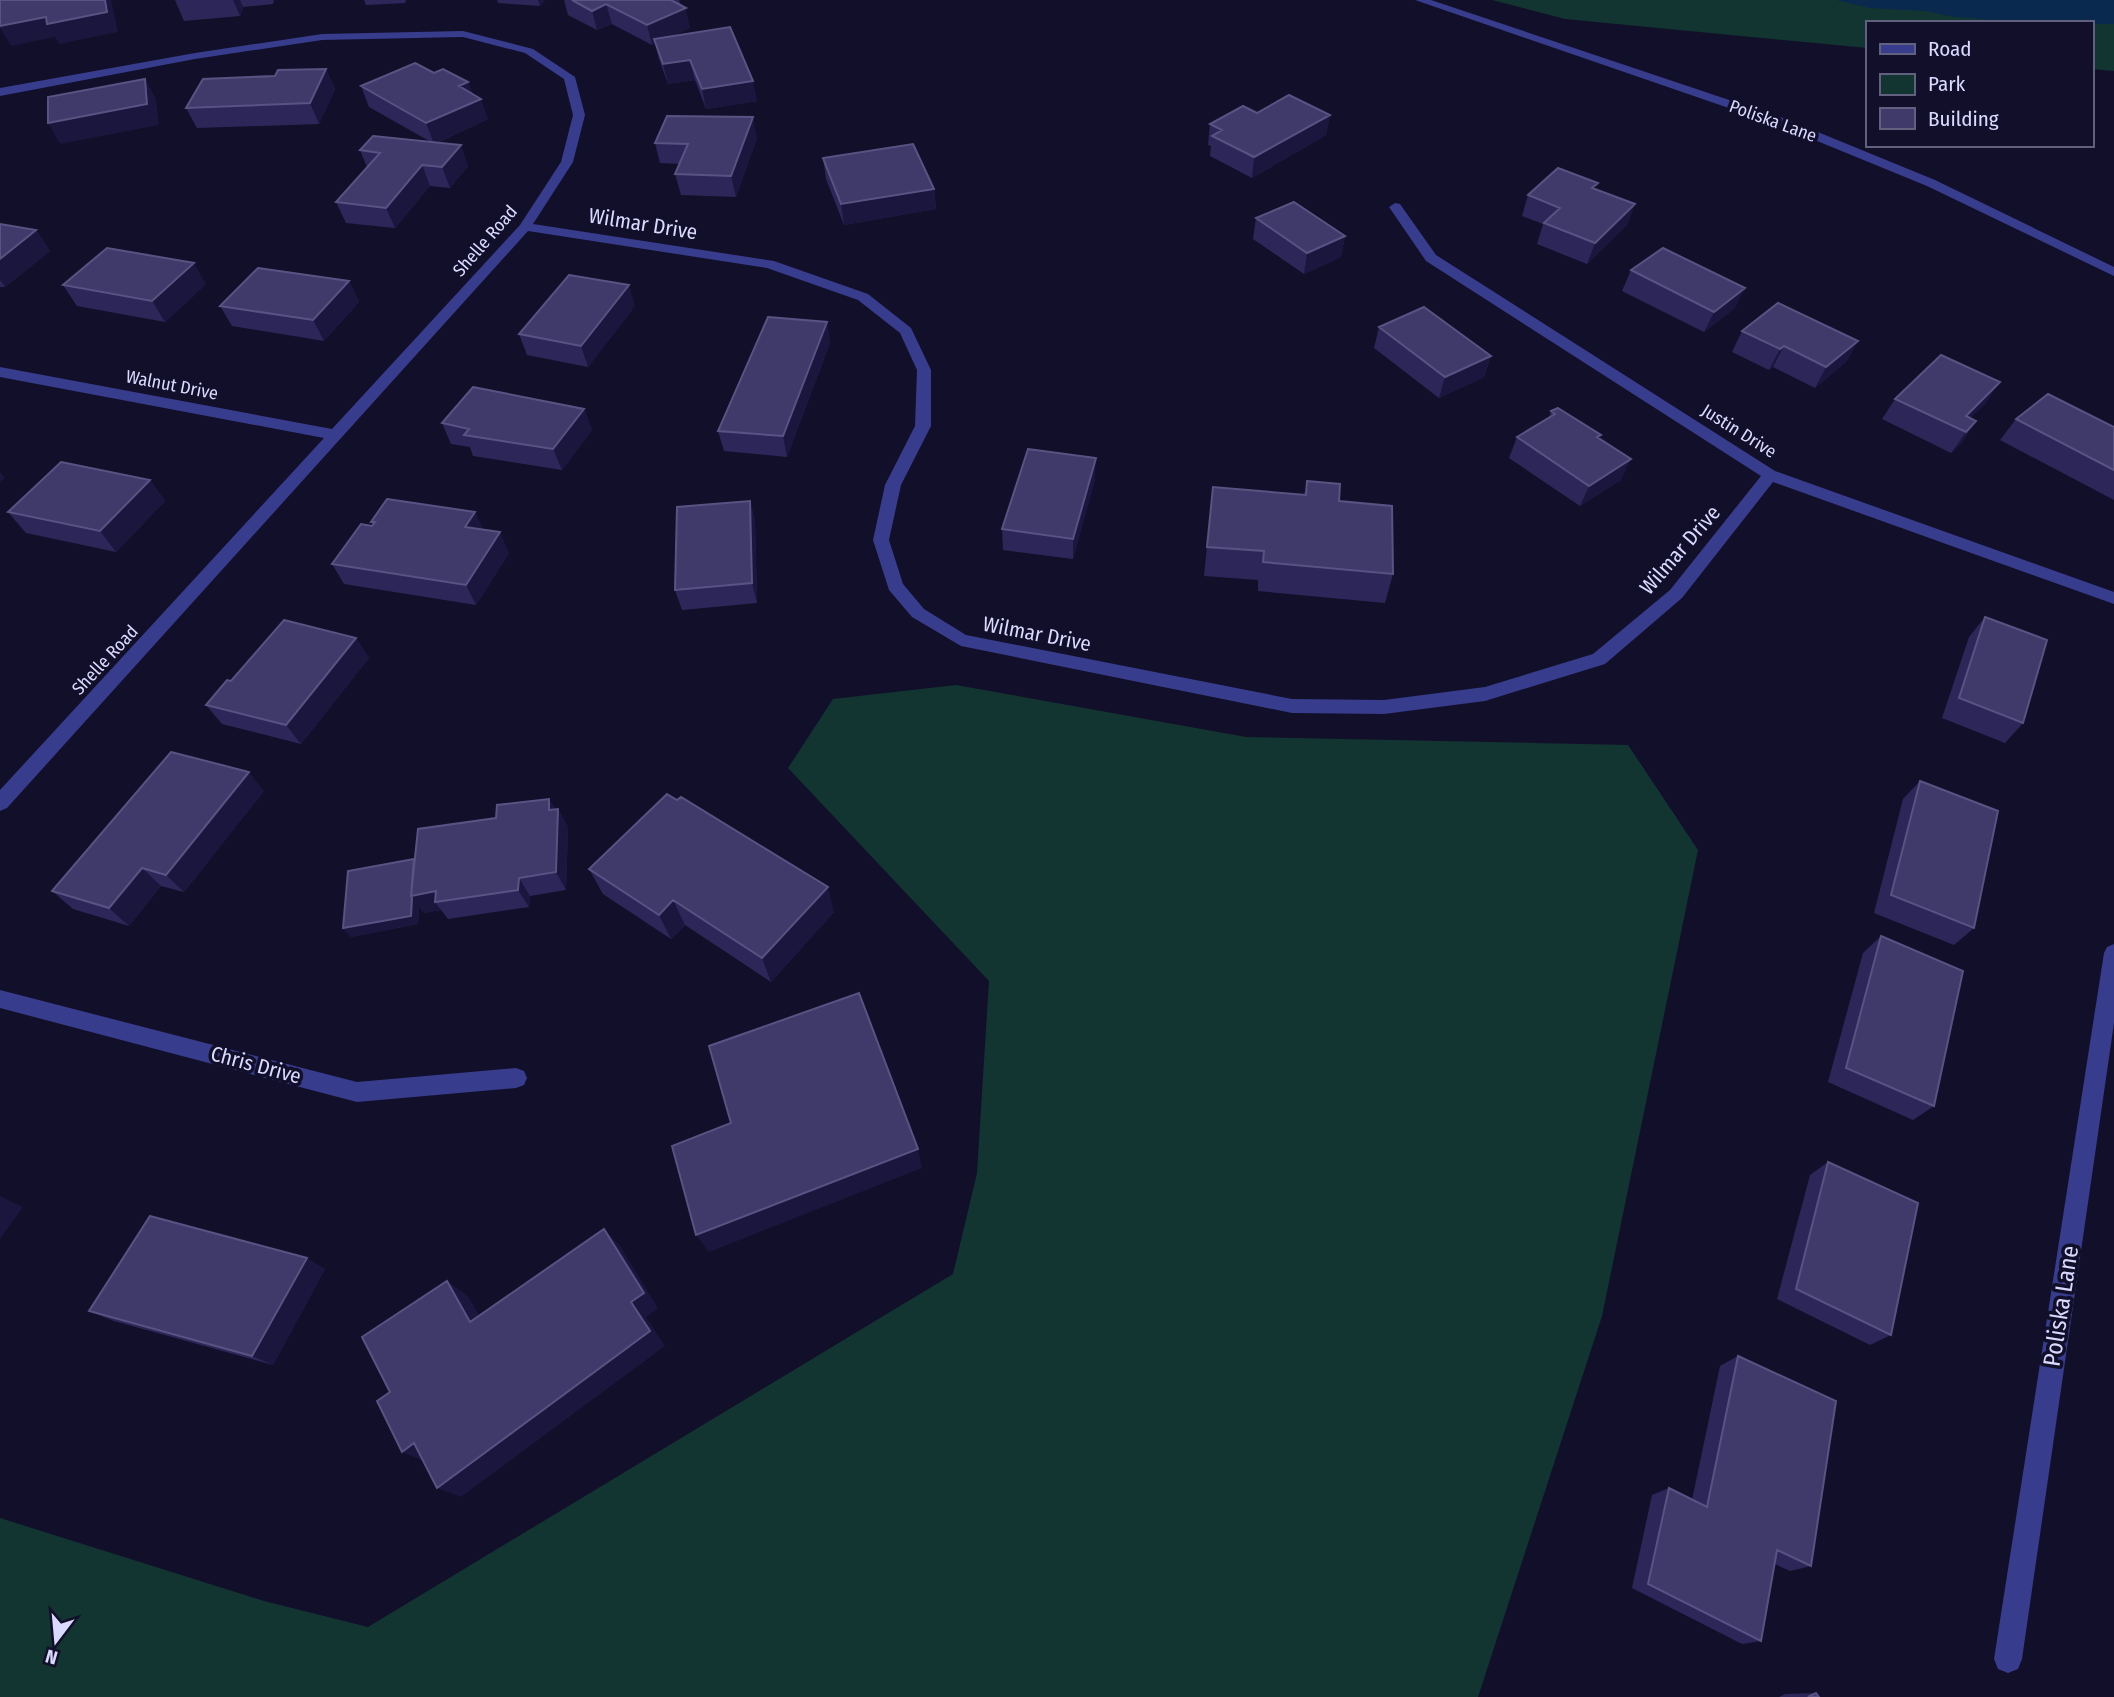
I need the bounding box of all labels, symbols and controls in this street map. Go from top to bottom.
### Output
legend [1866,21,2093,147]
text: Road [1928,36,1972,62]
text: Park [1928,71,1966,97]
street label: Poliska Lane [1726,95,1820,147]
text: Building [1928,106,1999,132]
street label: Shelle Road [448,201,522,281]
street label: Wilmar Drive [587,203,699,245]
street label: Walnut Drive [124,365,220,405]
street label: Justin Drive [1697,399,1781,463]
street label: Wilmar Drive [1634,500,1726,600]
street label: Wilmar Drive [981,611,1093,657]
street label: Shelle Road [67,621,143,699]
street label: Chris Drive [208,1040,304,1090]
street label: Poliska Lane [2038,1244,2084,1368]
north arrow [21,1606,91,1676]
text: N [43,1644,60,1669]

